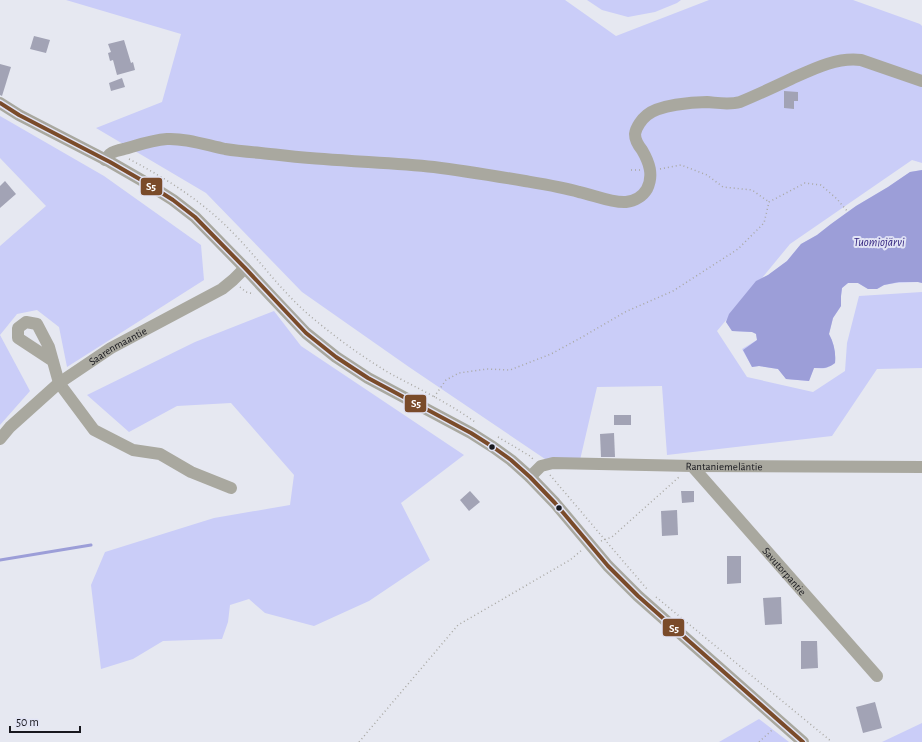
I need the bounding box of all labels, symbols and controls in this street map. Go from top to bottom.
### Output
line badge: S5 [140,177,163,196]
text: S5 [146,181,156,192]
water label: Tuomiojärvi [853,236,905,249]
street label: Saarenmaantie [87,325,149,367]
line badge: S5 [404,394,427,413]
text: S5 [411,398,421,409]
unlabelled marker [487,442,497,452]
street label: Rantaniemeläntie [685,461,763,472]
unlabelled marker [554,503,564,513]
street label: Savutorpantie [760,545,808,598]
line badge: S5 [662,618,685,637]
text: S5 [669,623,679,634]
scale bar [10,708,80,734]
text: 50 m [16,716,39,728]

